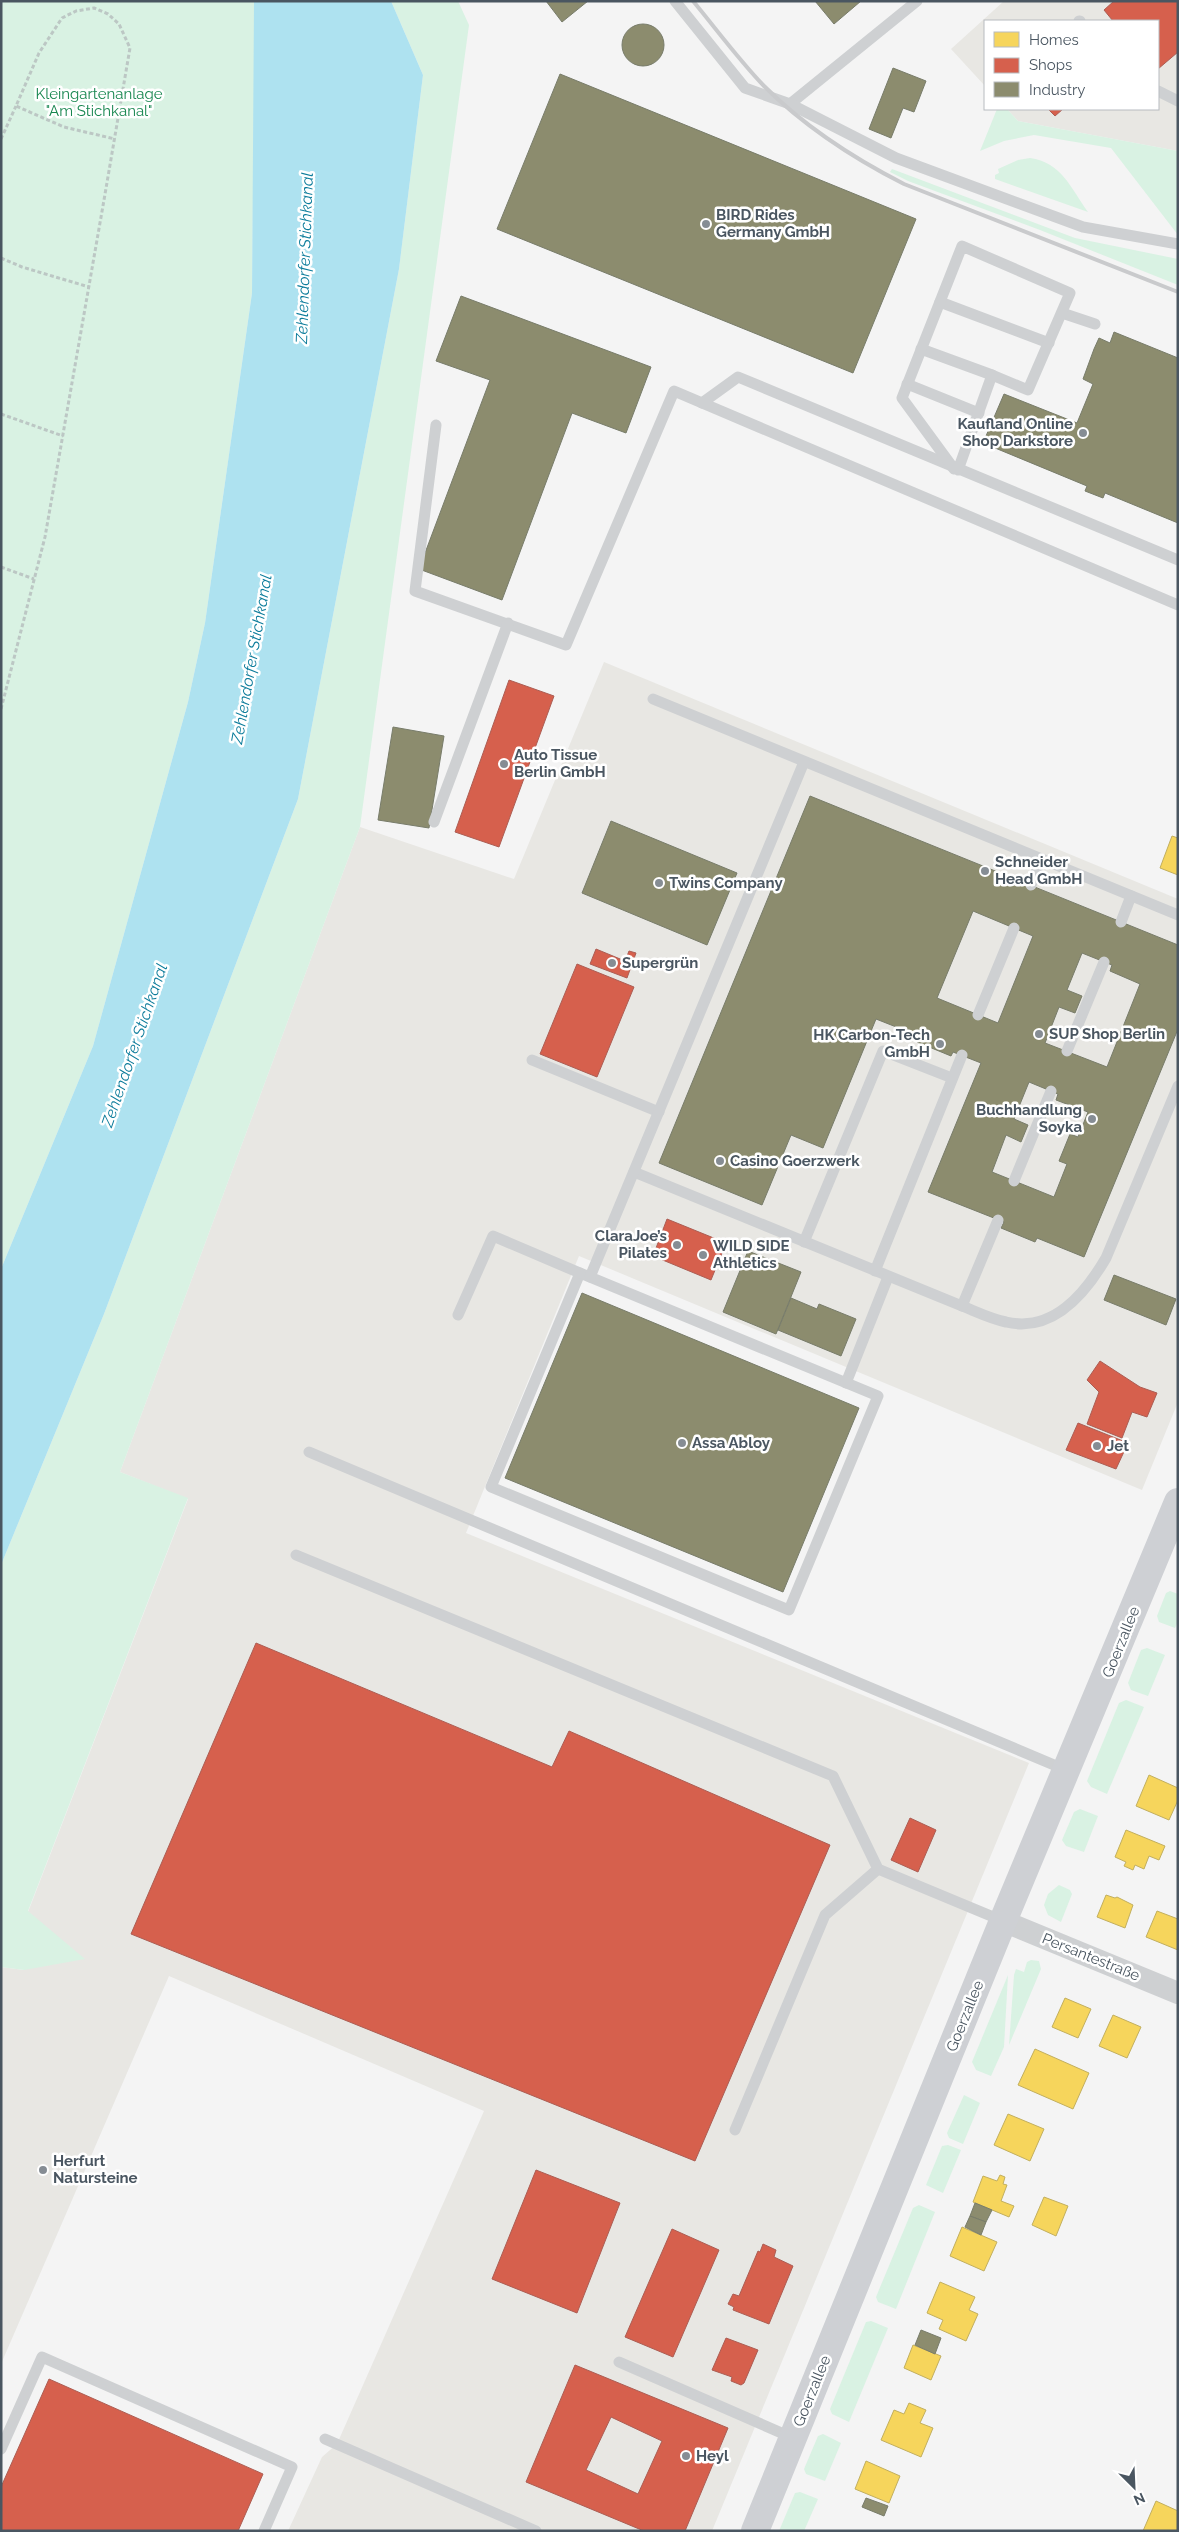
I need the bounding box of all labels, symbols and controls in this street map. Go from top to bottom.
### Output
legend [984,20,1159,110]
text: Homes [1029,31,1079,49]
text: Shops [1029,56,1072,74]
text: Industry [1029,81,1085,99]
park label: Kleingartenanlage "Am Stichkanal" [36,85,163,120]
water label: Zehlendorfer Stichkanal [292,172,317,345]
place label: BIRD Rides Germany GmbH [716,206,830,241]
marker: BIRD Rides Germany GmbH [700,218,712,230]
place label: Kaufland Online Shop Darkstore [957,415,1073,450]
marker: Kaufland Online Shop Darkstore [1077,427,1089,439]
water label: Zehlendorfer Stichkanal [227,573,276,746]
place label: Auto Tissue Berlin GmbH [514,746,606,781]
marker: Auto Tissue Berlin GmbH [498,758,510,770]
place label: Schneider Head GmbH [995,853,1082,888]
marker: Schneider Head GmbH [979,865,991,877]
place label: Twins Company [669,874,783,892]
marker: Twins Company [653,877,665,889]
place label: Supergrün [622,954,698,972]
marker: Supergrün [606,957,618,969]
water label: Zehlendorfer Stichkanal [97,961,171,1130]
place label: SUP Shop Berlin [1049,1025,1165,1043]
place label: HK Carbon-Tech GmbH [813,1026,930,1061]
marker: SUP Shop Berlin [1033,1028,1045,1040]
marker: HK Carbon-Tech GmbH [934,1038,946,1050]
place label: Buchhandlung Soyka [976,1101,1082,1136]
marker: Buchhandlung Soyka [1086,1113,1098,1125]
place label: Casino Goerzwerk [730,1152,860,1170]
marker: Casino Goerzwerk [714,1155,726,1167]
place label: ClaraJoe’s Pilates [595,1227,667,1262]
place label: WILD SIDE Athletics [713,1237,789,1272]
marker: ClaraJoe’s Pilates [671,1239,683,1251]
marker: WILD SIDE Athletics [697,1249,709,1261]
place label: Assa Abloy [692,1434,771,1452]
marker: Assa Abloy [676,1437,688,1449]
place label: Jet [1107,1437,1129,1455]
marker: Jet [1091,1440,1103,1452]
street label: Goerzallee [1099,1604,1143,1680]
street label: Persantestraße [1040,1929,1143,1985]
street label: Goerzallee [943,1978,987,2054]
place label: Herfurt Natursteine [53,2152,138,2187]
marker: Herfurt Natursteine [37,2164,49,2176]
street label: Goerzallee [790,2353,834,2429]
place label: Heyl [696,2447,729,2465]
marker: Heyl [680,2450,692,2462]
north arrow [1109,2462,1159,2512]
text: N [1131,2489,1147,2508]

